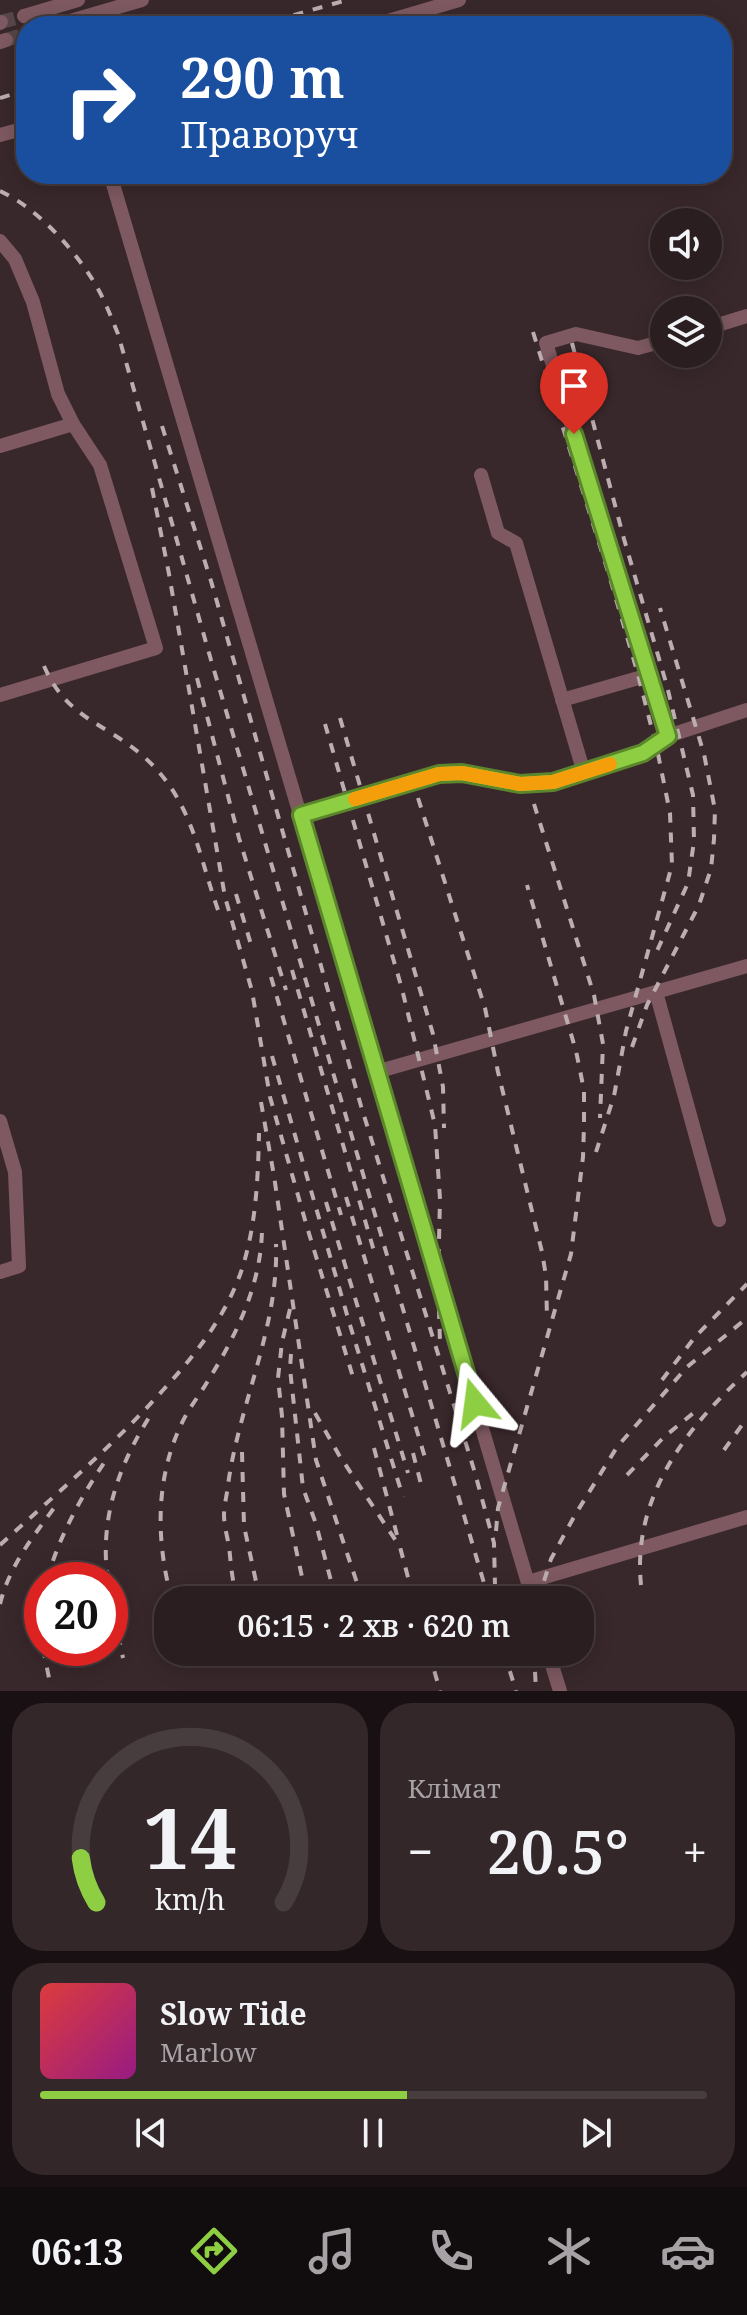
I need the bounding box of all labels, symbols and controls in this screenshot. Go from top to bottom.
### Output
text: 290 m [180,38,345,114]
icon: right [48,48,152,152]
text: Праворуч [180,110,359,159]
map controls [650,208,722,368]
button: sound [650,208,722,280]
button: layers [650,296,722,368]
pin [540,352,608,434]
icon: arrive [552,364,596,408]
position arrow [433,1361,517,1445]
speed limit sign: 20 [24,1562,128,1666]
text: 06:15 · 2 хв · 620 m [238,1605,510,1646]
text: Клімат [408,1770,501,1806]
text: 14 [143,1780,237,1893]
text: 20.5° [487,1810,629,1892]
text: − [408,1821,433,1881]
text: + [682,1821,707,1881]
text: km/h [155,1879,225,1918]
text: Slow Tide [160,1993,307,2034]
text: Marlow [160,2034,257,2070]
icon: previous [129,2111,173,2155]
icon: pause [351,2111,395,2155]
icon: next [574,2111,618,2155]
icon: directions [186,2223,242,2279]
icon: music [304,2223,360,2279]
icon: phone [423,2223,479,2279]
icon: climate [541,2223,597,2279]
icon: car [660,2223,716,2279]
text: 06:13 [31,2227,124,2276]

